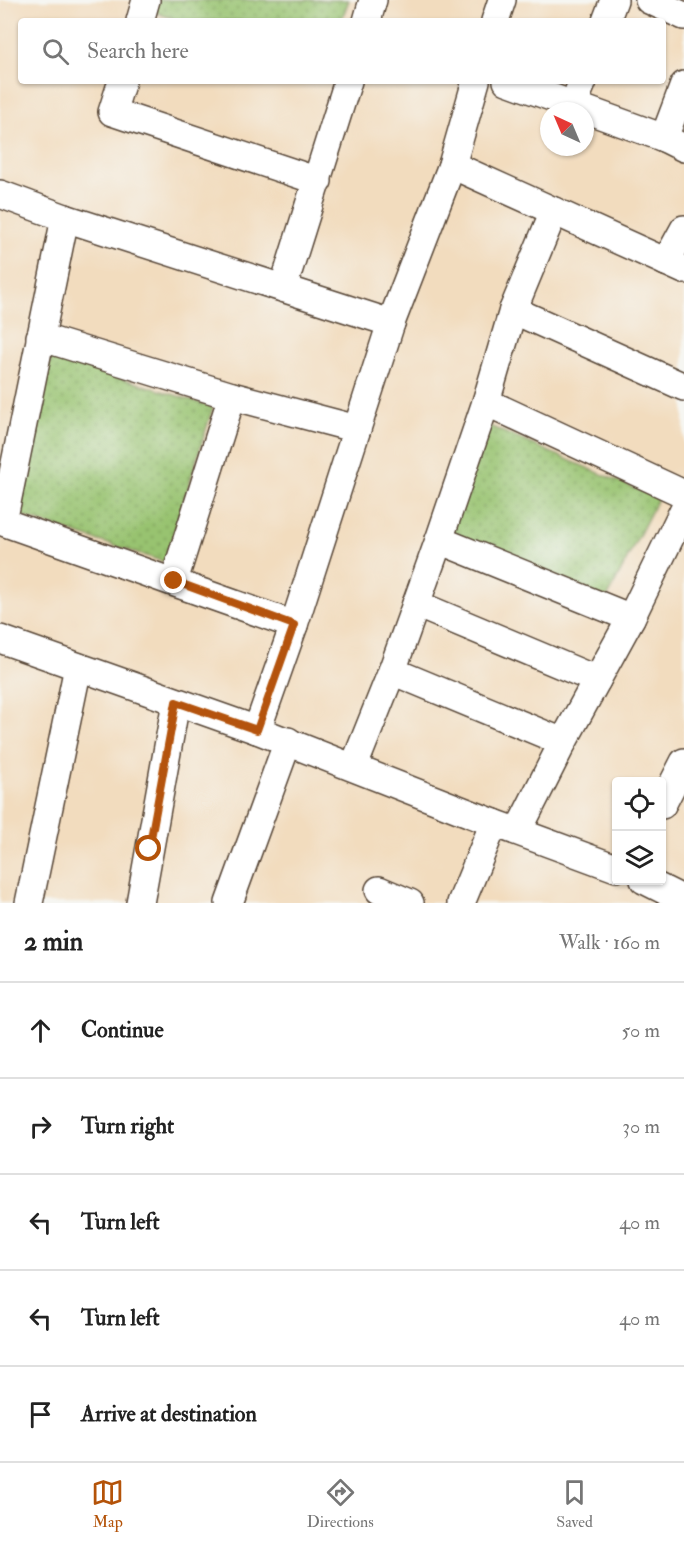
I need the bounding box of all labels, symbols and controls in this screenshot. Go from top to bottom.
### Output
search box [18,18,666,84]
icon: search [39,35,72,68]
text: Search here [87,37,189,65]
north arrow [540,102,594,156]
route end [160,567,186,593]
map controls [612,777,666,885]
button: locate [612,777,666,831]
button: layers [612,831,666,885]
route start [135,835,161,861]
text: 2 min [24,926,83,958]
text: Walk · 160 m [559,930,660,955]
icon: ahead [24,1014,57,1047]
text: Continue [81,1016,164,1044]
text: 50 m [621,1018,660,1043]
icon: right [24,1110,57,1143]
text: Turn right [81,1112,174,1140]
text: 30 m [622,1114,660,1139]
icon: left [24,1206,57,1239]
text: Turn left [81,1208,160,1236]
text: 40 m [619,1210,660,1235]
icon: left [24,1302,57,1335]
text: Turn left [81,1304,160,1332]
text: 40 m [619,1306,660,1331]
icon: arrive [24,1398,57,1431]
text: Arrive at destination [81,1400,257,1428]
tab: Map [91,1476,124,1532]
tab: Directions [307,1476,374,1532]
tab: Saved [556,1476,593,1532]

